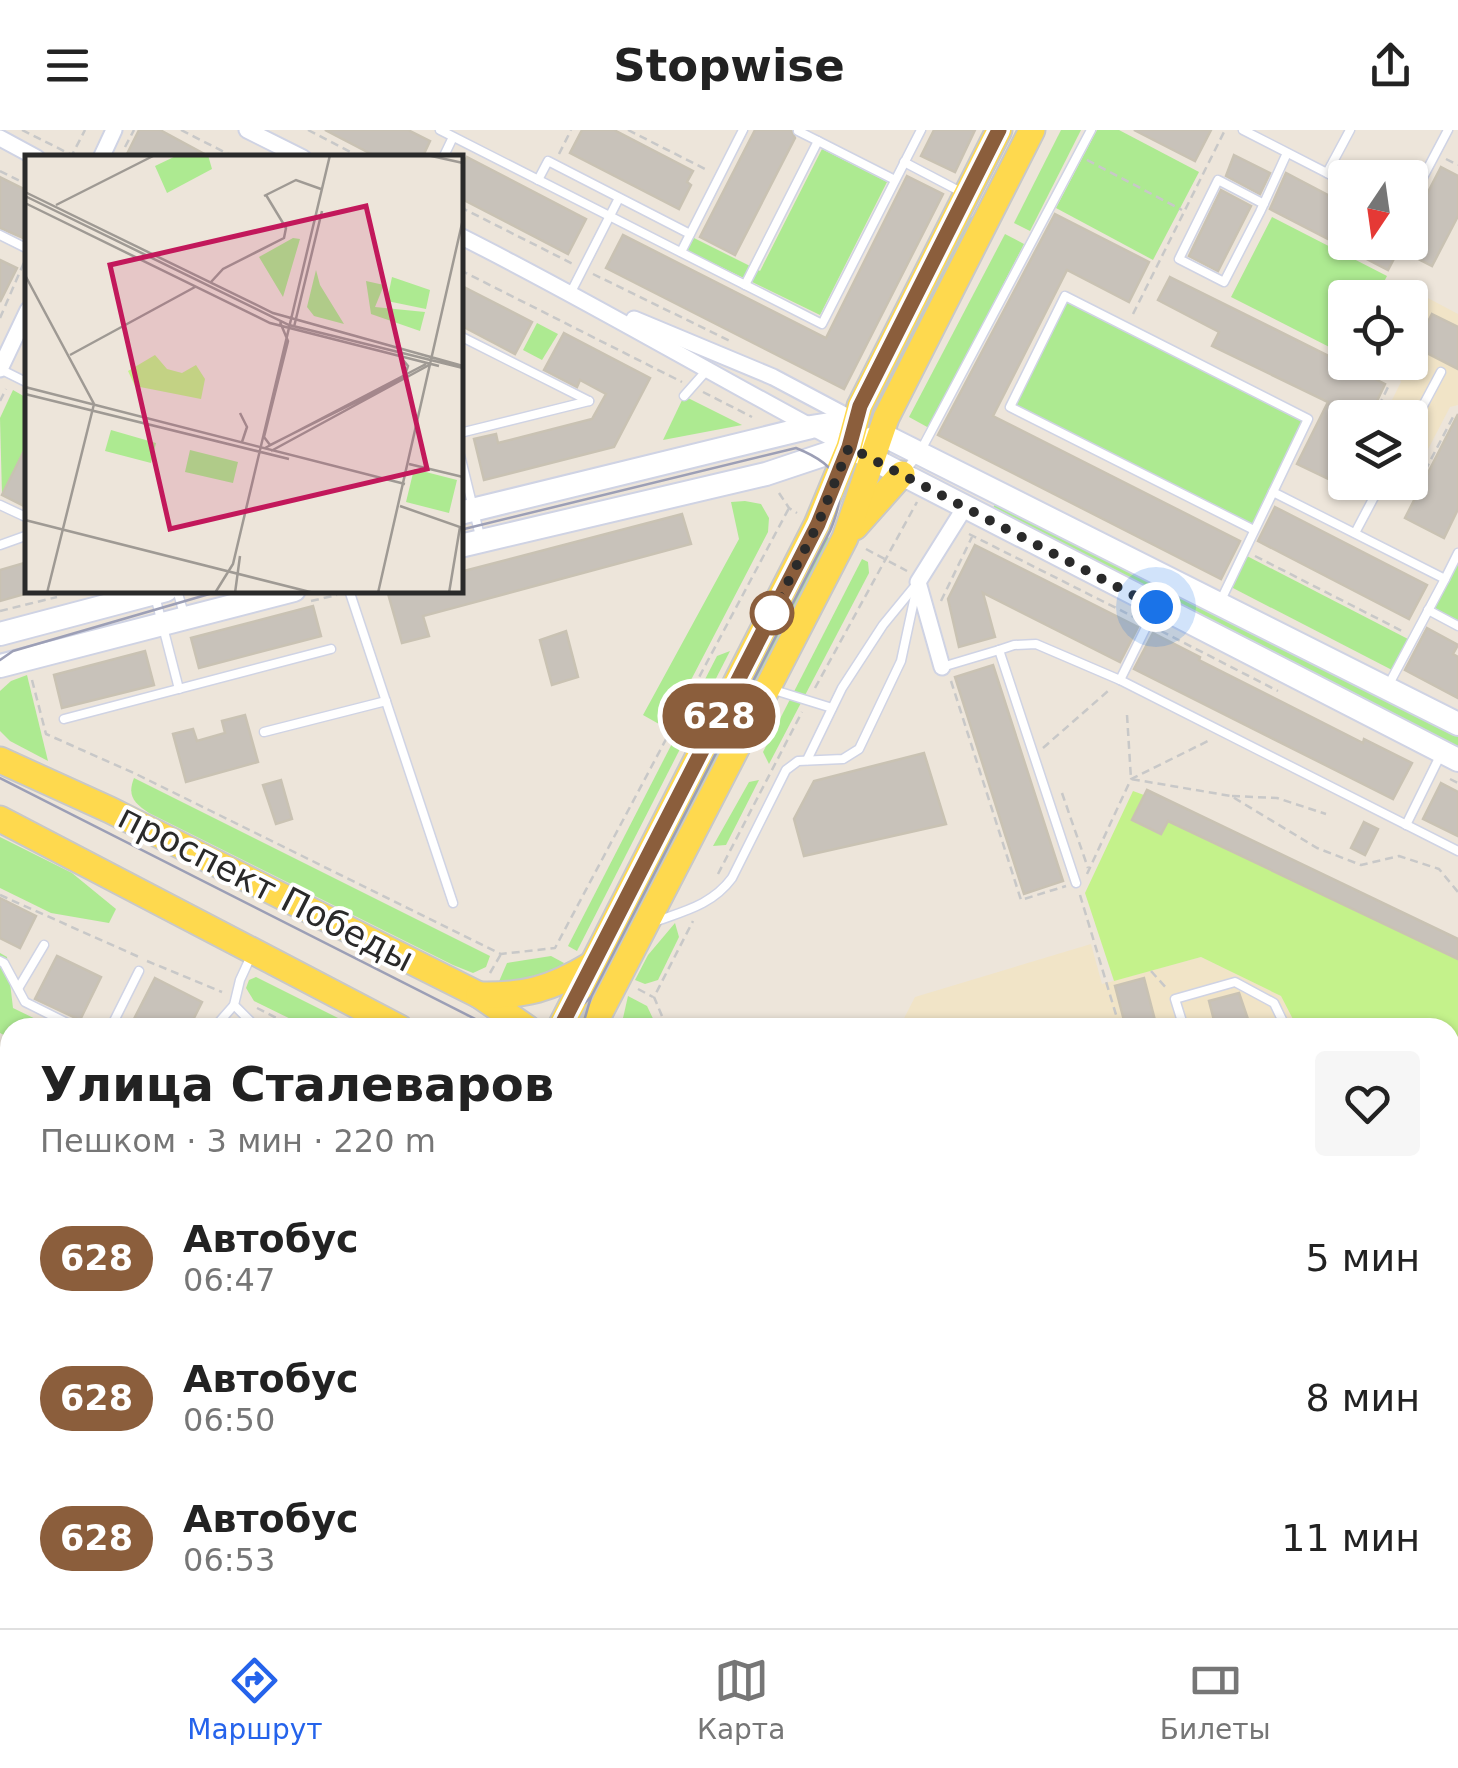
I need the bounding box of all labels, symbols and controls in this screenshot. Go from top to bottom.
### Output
icon: menu [40,38,95,93]
icon: share [1363,38,1418,93]
text: Stopwise [613,39,845,92]
inset map [25,155,462,592]
north arrow [1328,160,1428,260]
map controls [1328,160,1428,500]
button: locate [1328,280,1428,380]
button: layers [1328,400,1428,500]
your location [1131,582,1181,632]
unlabelled marker [751,592,793,634]
line badge: 628 [662,684,776,748]
text: 628 [682,696,756,736]
street label: проспект Победы [112,796,420,980]
button: heart [1315,1051,1420,1156]
text: Улица Сталеваров [40,1056,554,1112]
text: Пешком · 3 мин · 220 m [40,1122,436,1160]
text: Автобус [183,1217,358,1261]
text: 5 мин [1306,1236,1420,1280]
text: 628 [60,1238,133,1278]
text: 06:47 [183,1261,275,1299]
text: Автобус [183,1357,358,1401]
text: 8 мин [1306,1376,1420,1420]
text: 628 [60,1378,133,1418]
text: 06:50 [183,1401,275,1439]
text: Автобус [183,1497,358,1541]
text: 11 мин [1281,1516,1420,1560]
text: 628 [60,1518,133,1558]
text: 06:53 [183,1541,275,1579]
tab: Маршрут [187,1653,323,1746]
tab: Карта [697,1653,785,1746]
tab: Билеты [1160,1653,1271,1746]

